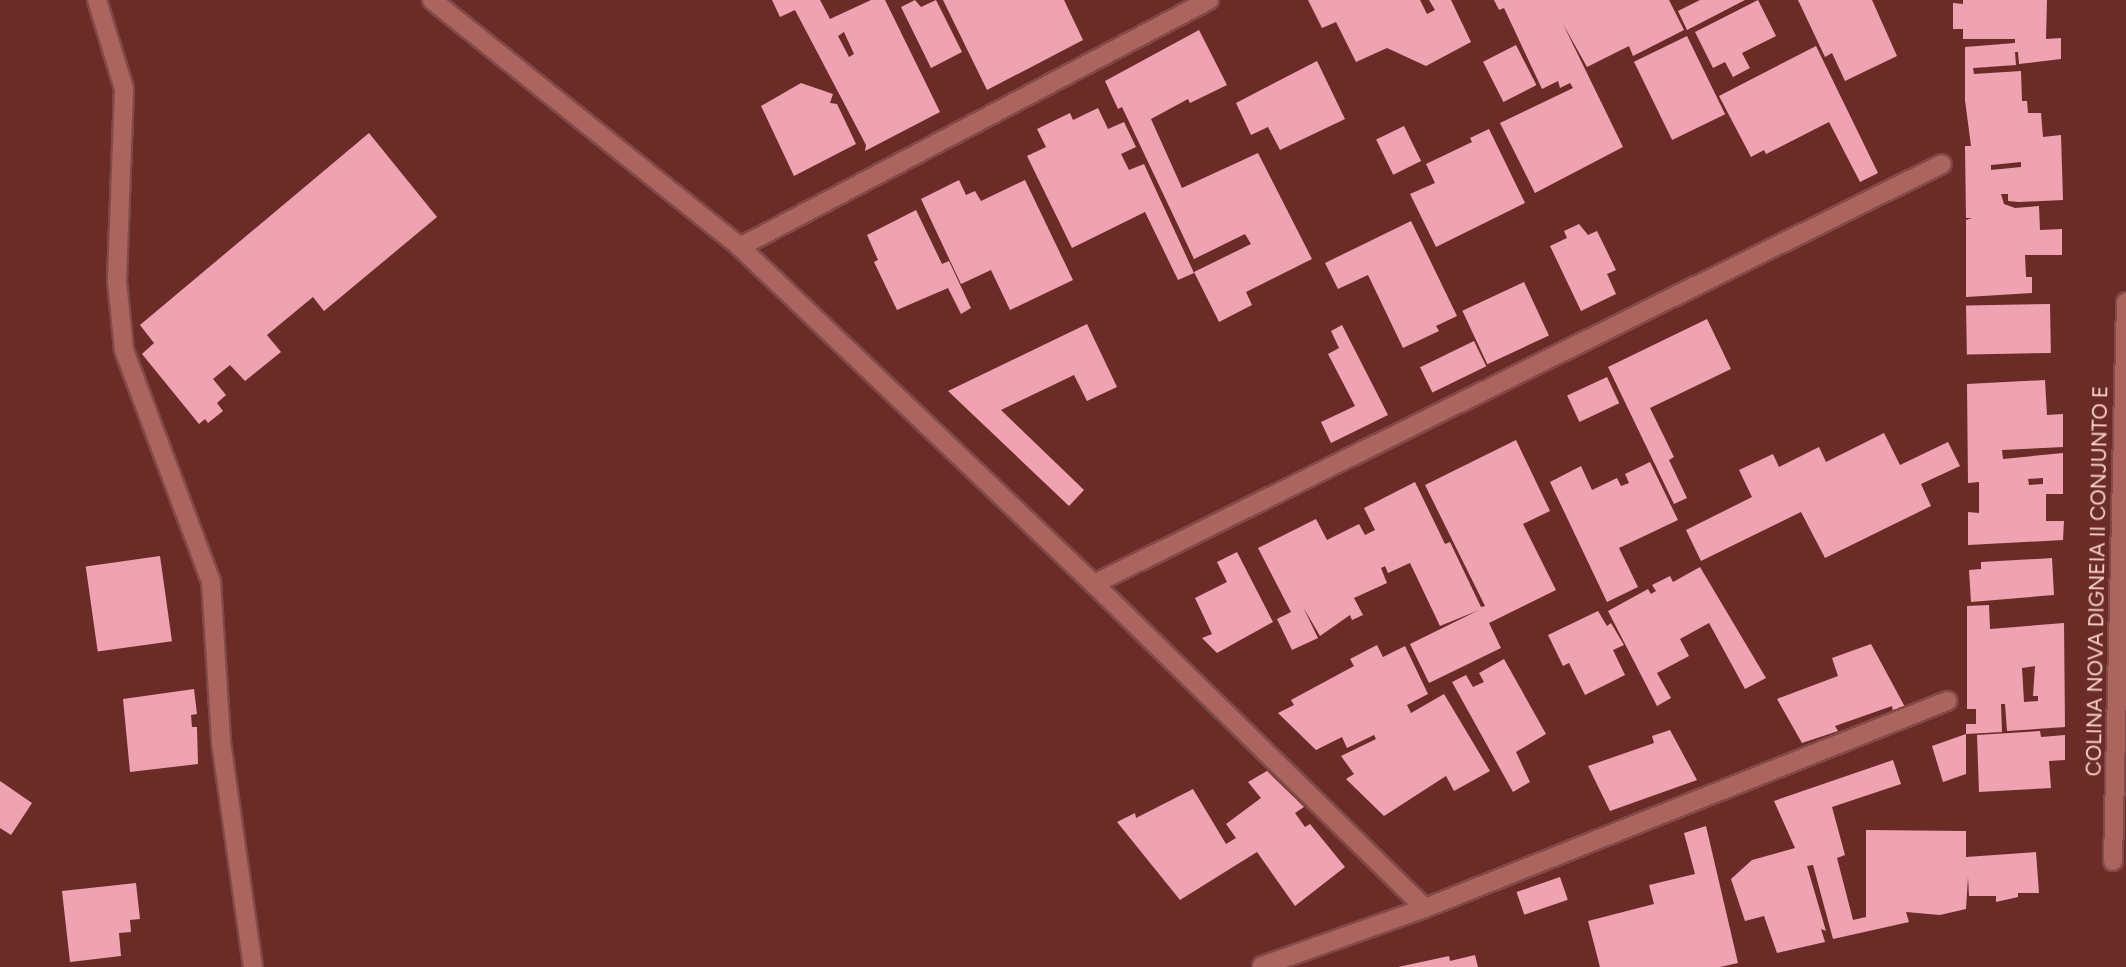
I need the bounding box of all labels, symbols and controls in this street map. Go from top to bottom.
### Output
street label: COLINA NOVA DIGNEIA II CONJUNTO E [2081,385,2113,777]

